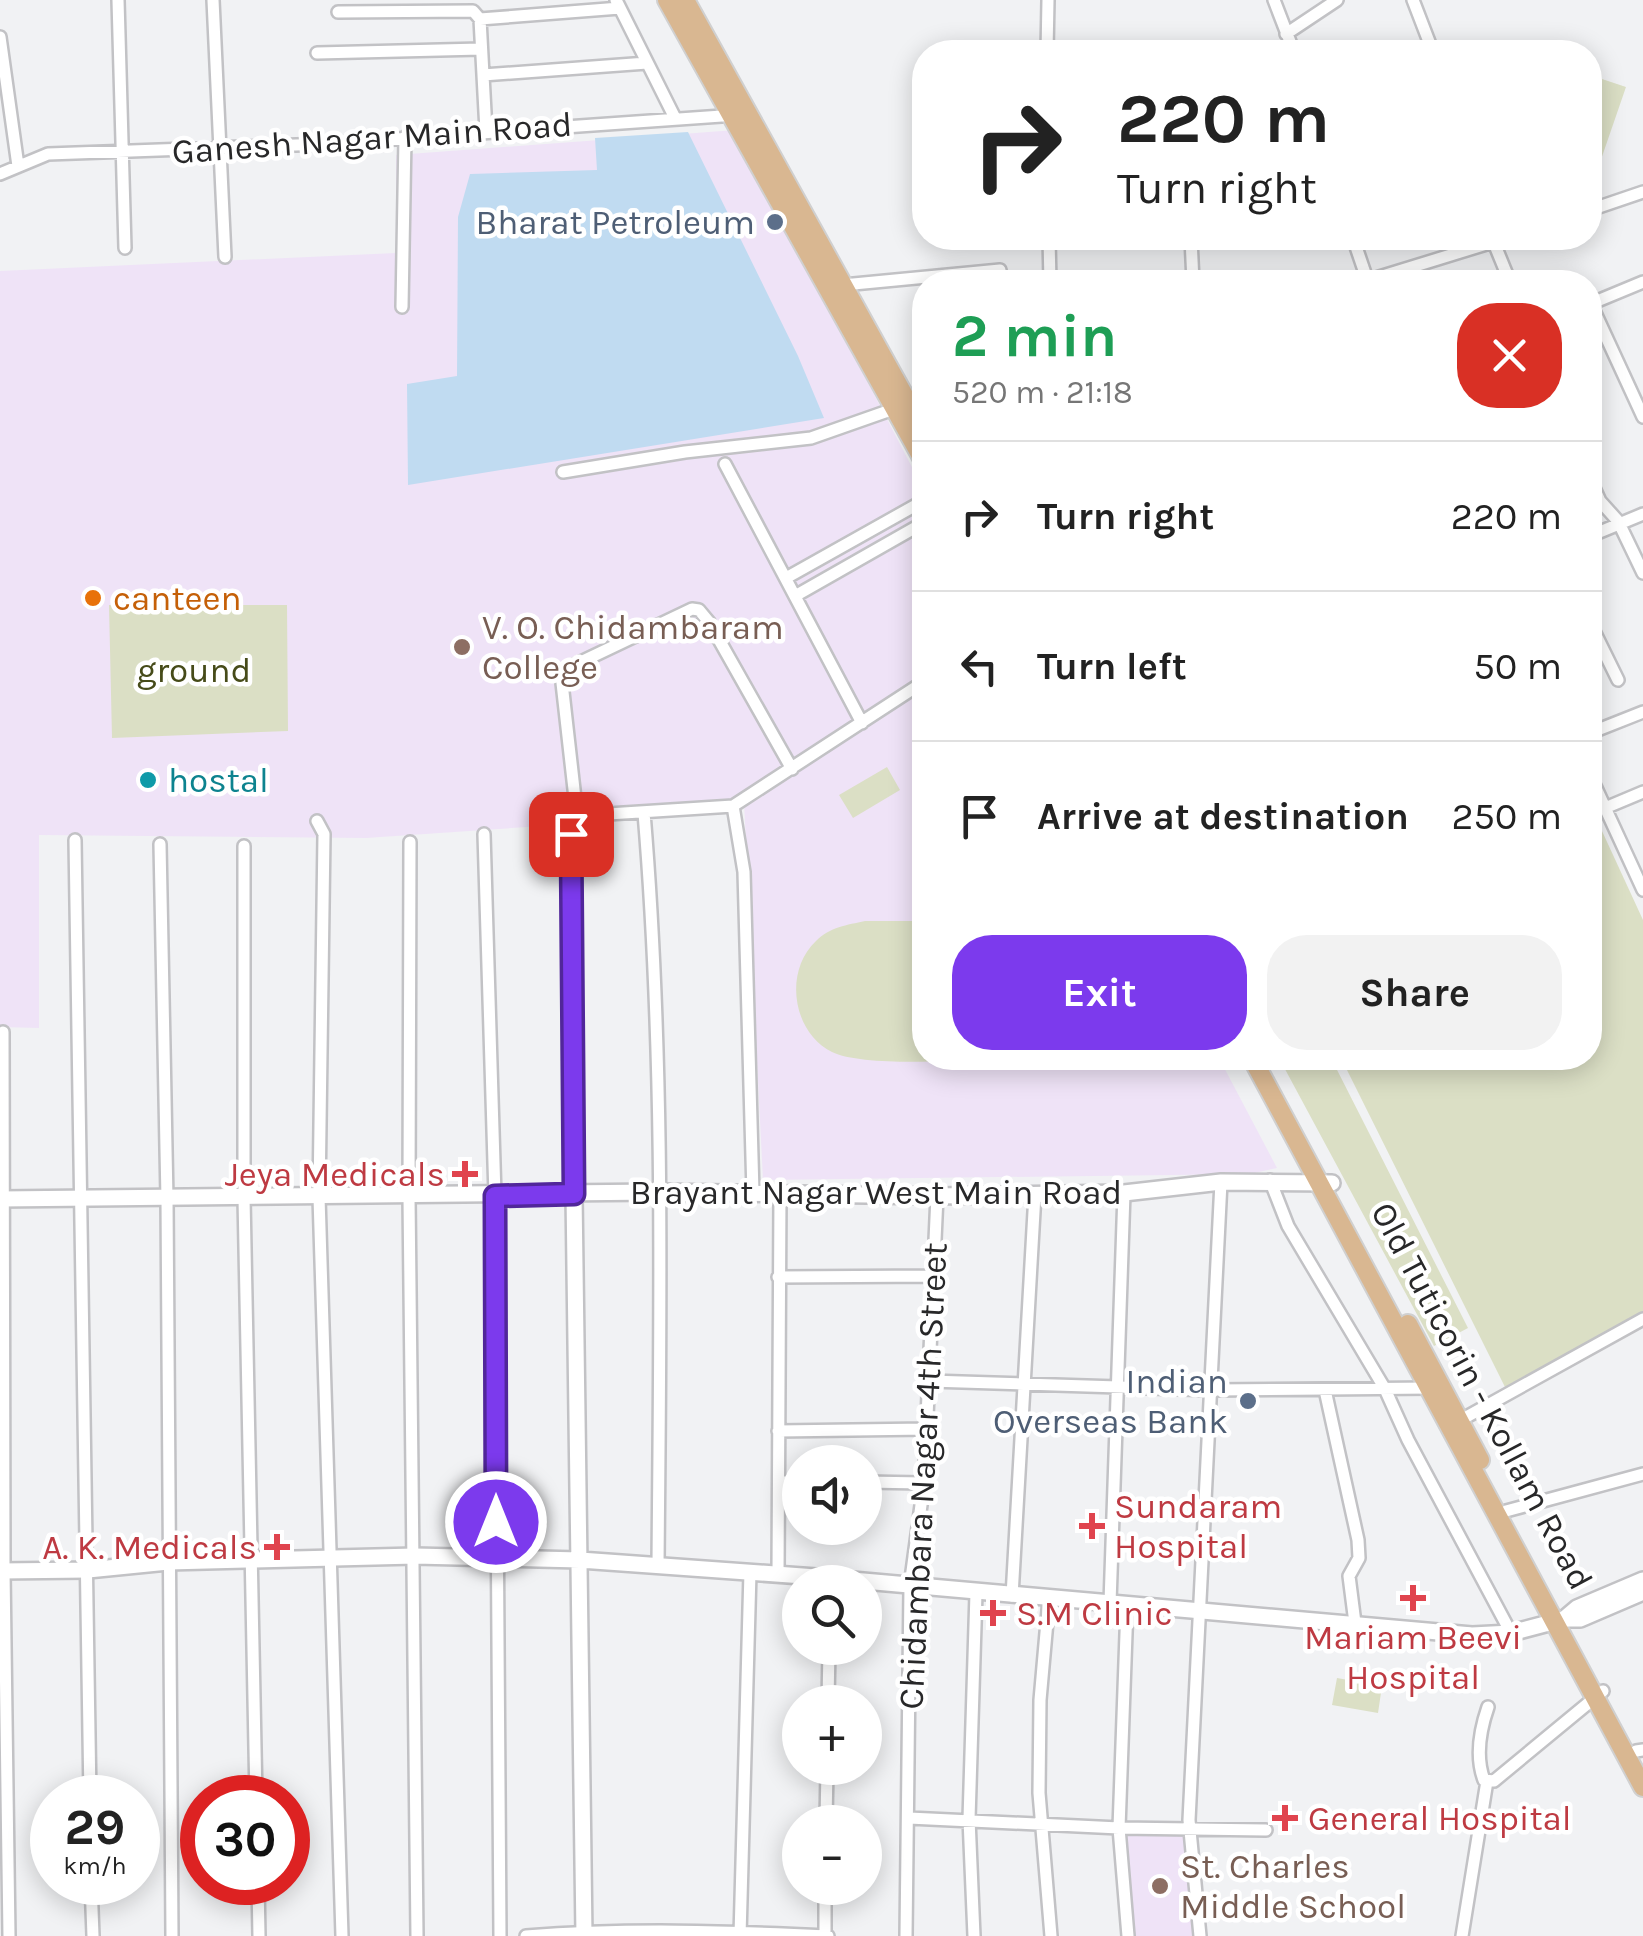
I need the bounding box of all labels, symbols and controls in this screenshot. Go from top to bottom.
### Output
text: 220 m [1117,78,1330,160]
icon: right [952,80,1082,210]
street label: Ganesh Nagar Main Road [170,104,574,172]
text: Turn right [1117,162,1317,214]
place label: Bharat Petroleum [475,202,755,243]
marker: Bharat Petroleum [764,211,786,233]
text: 2 min [952,301,1117,371]
button: close [1457,303,1562,408]
text: 520 m · 21:18 [952,374,1133,411]
icon: right [952,489,1007,544]
text: Turn right [1037,494,1214,539]
text: 220 m [1451,494,1562,539]
place label: canteen [113,578,242,619]
marker: canteen [82,587,104,609]
place label: V. O. Chidambaram College [482,607,784,688]
marker: V. O. Chidambaram College [451,636,473,658]
icon: left [952,639,1007,694]
text: Turn left [1037,644,1187,689]
text: 50 m [1473,644,1562,689]
park label: ground [137,650,251,691]
place label: hostal [168,760,269,801]
marker: hostal [137,769,159,791]
icon: arrive [952,789,1007,844]
pin [529,792,614,877]
text: Arrive at destination [1037,794,1409,839]
text: 250 m [1451,794,1562,839]
icon: arrive [544,807,599,862]
button: Exit [952,935,1247,1050]
button: Share [1267,935,1562,1050]
place label: Jeya Medicals [225,1154,445,1195]
marker: Jeya Medicals [454,1163,476,1185]
street label: Brayant Nagar West Main Road [630,1172,1122,1213]
street label: Old Tuticorin - Kollam Road [1362,1195,1602,1597]
street label: Chidambara Nagar 4th Street [890,1242,956,1710]
place label: Indian Overseas Bank [993,1361,1228,1442]
marker: Indian Overseas Bank [1237,1390,1259,1412]
map controls [782,1445,882,1905]
button: sound [782,1445,882,1545]
position arrow [444,1470,548,1574]
place label: Sundaram Hospital [1114,1486,1282,1567]
marker: Sundaram Hospital [1079,1513,1105,1539]
place label: A. K. Medicals [42,1527,257,1568]
marker: A. K. Medicals [266,1536,288,1558]
button: search [782,1565,882,1665]
marker: Mariam Beevi Hospital [1400,1585,1426,1611]
place label: S.M Clinic [1016,1593,1173,1634]
marker: S.M Clinic [980,1600,1006,1626]
place label: Mariam Beevi Hospital [1304,1617,1522,1698]
button: + [782,1685,882,1785]
speed limit sign: 30 [180,1775,310,1905]
text: 29 [65,1798,125,1857]
place label: General Hospital [1308,1798,1572,1839]
button: − [782,1805,882,1905]
marker: General Hospital [1272,1805,1298,1831]
place label: St. Charles Middle School [1180,1846,1406,1927]
text: km/h [63,1851,127,1880]
marker: St. Charles Middle School [1149,1875,1171,1897]

